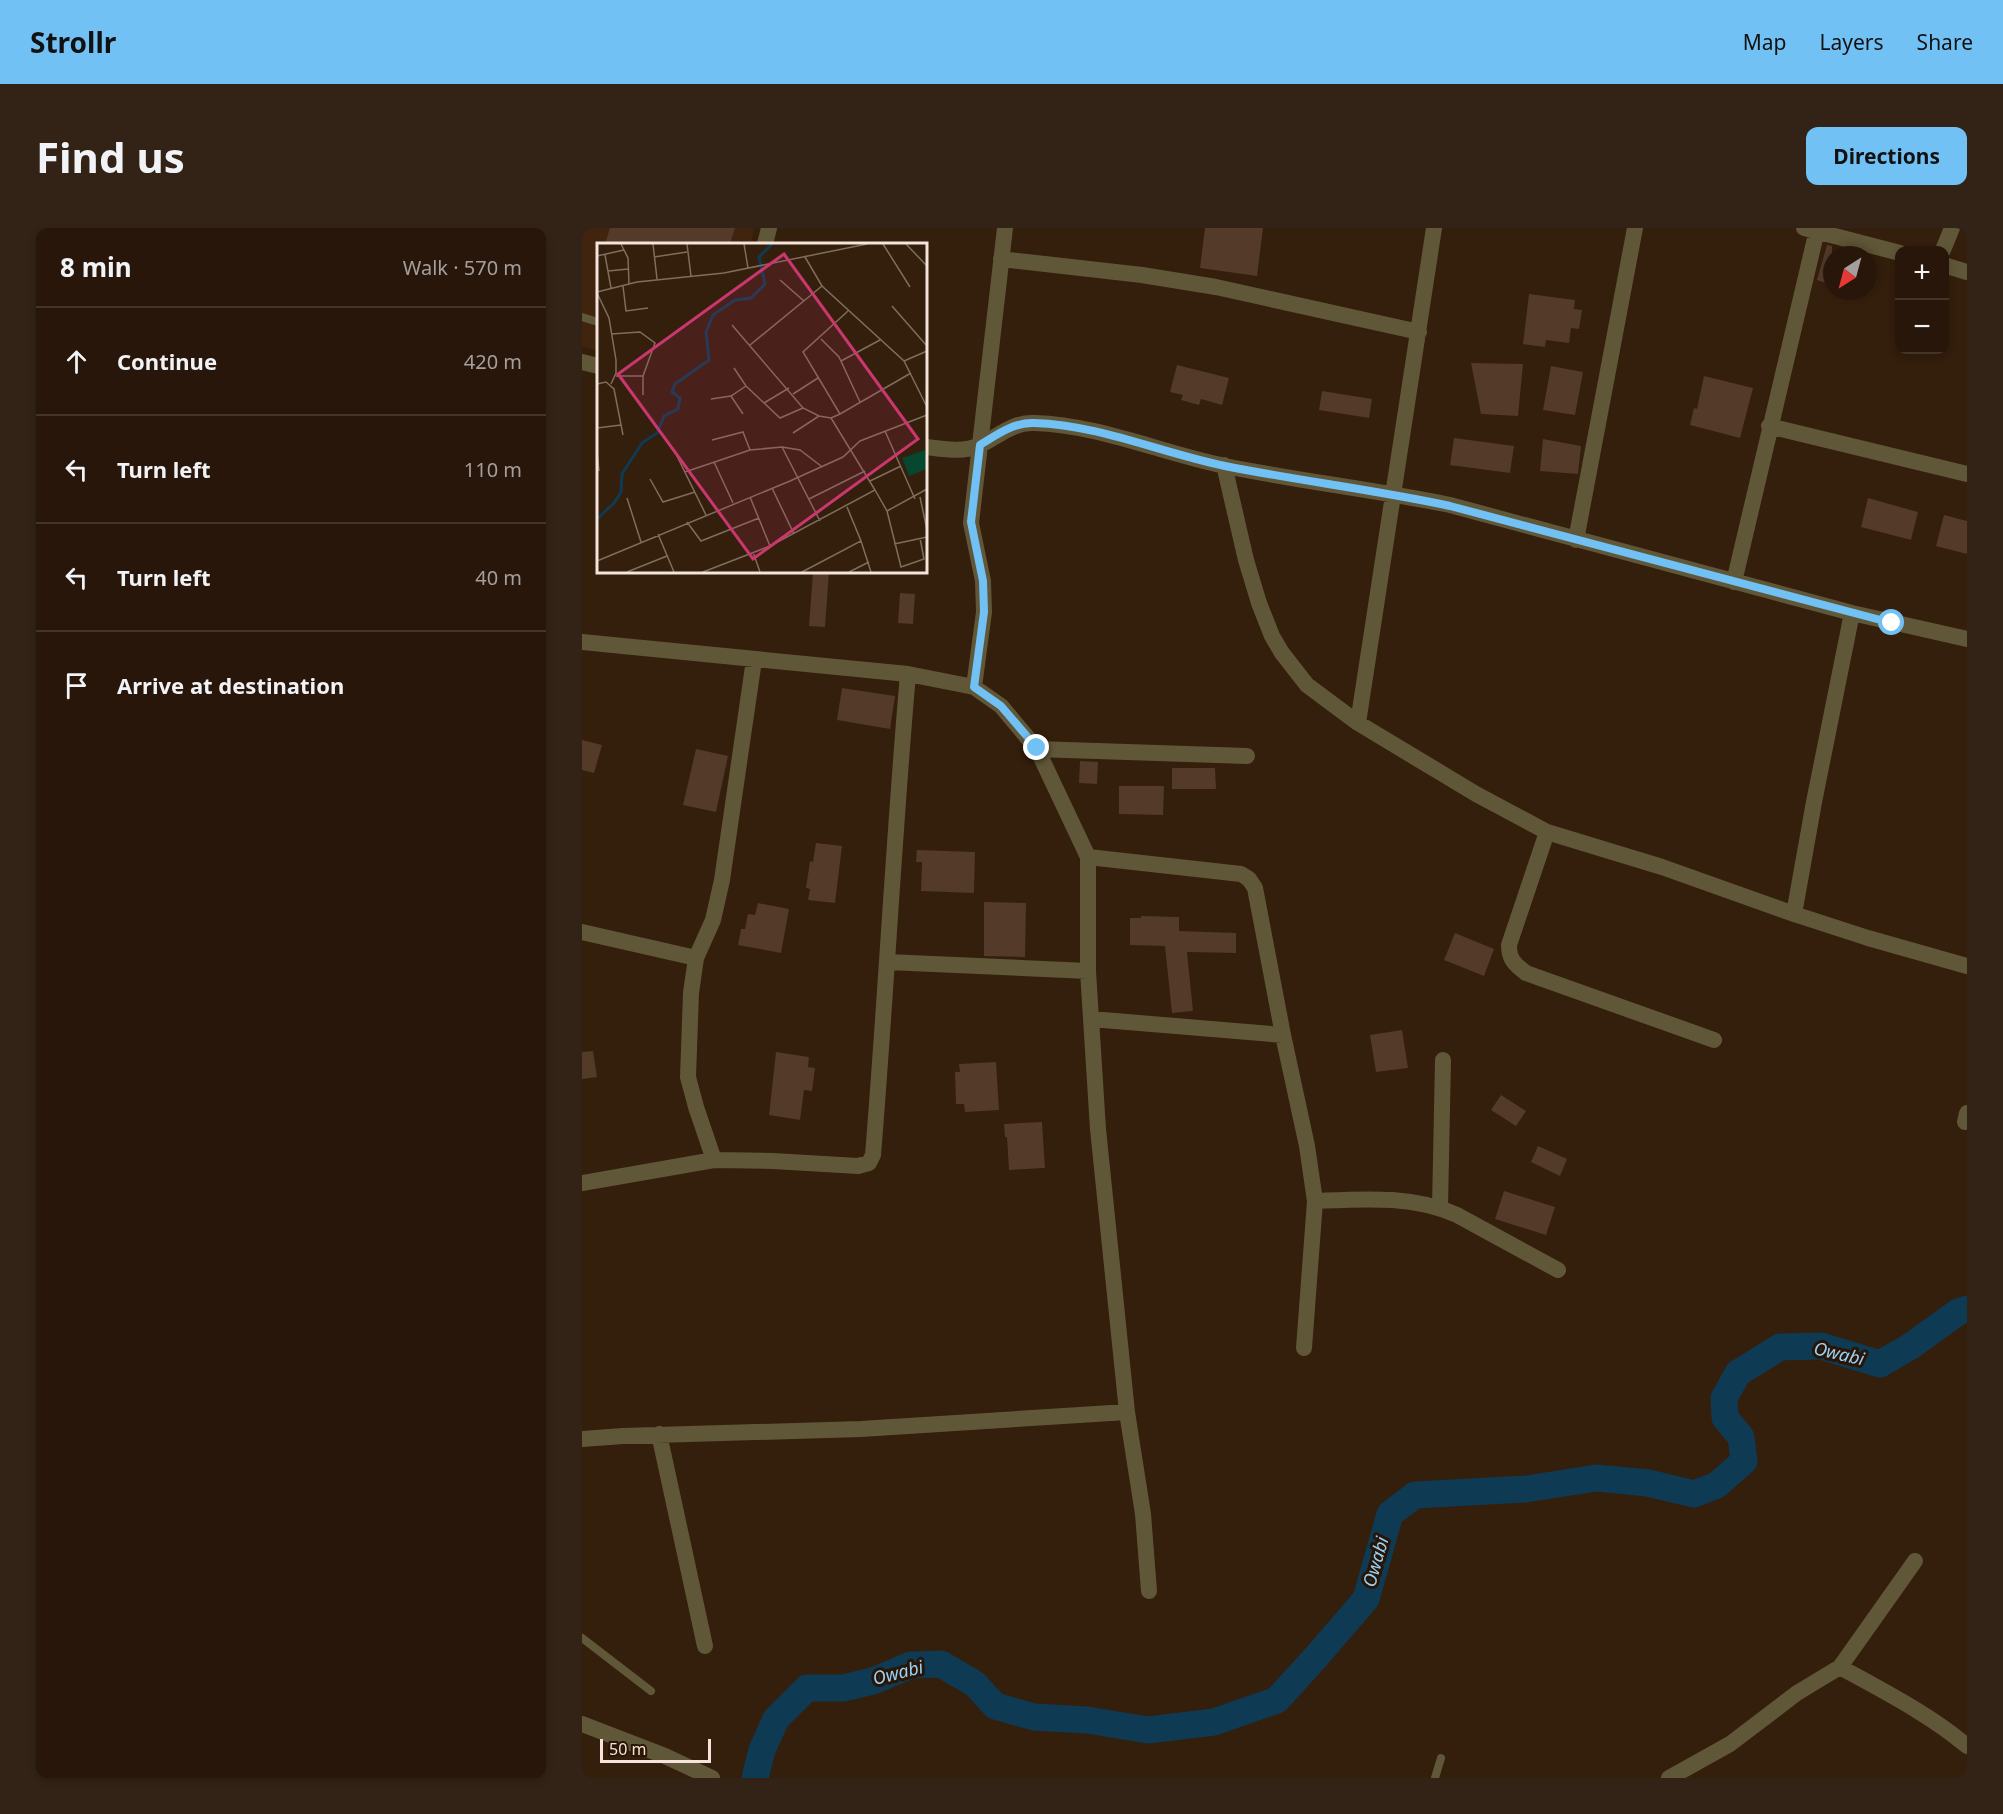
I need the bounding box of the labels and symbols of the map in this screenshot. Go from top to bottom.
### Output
inset map [597,243,927,573]
north arrow [1823,246,1877,300]
route start [1878,609,1904,635]
route end [1023,734,1049,760]
water label: Owabi [1812,1336,1867,1371]
water label: Owabi [1356,1533,1394,1590]
water label: Owabi [870,1654,926,1690]
scale bar [600,1736,711,1764]

